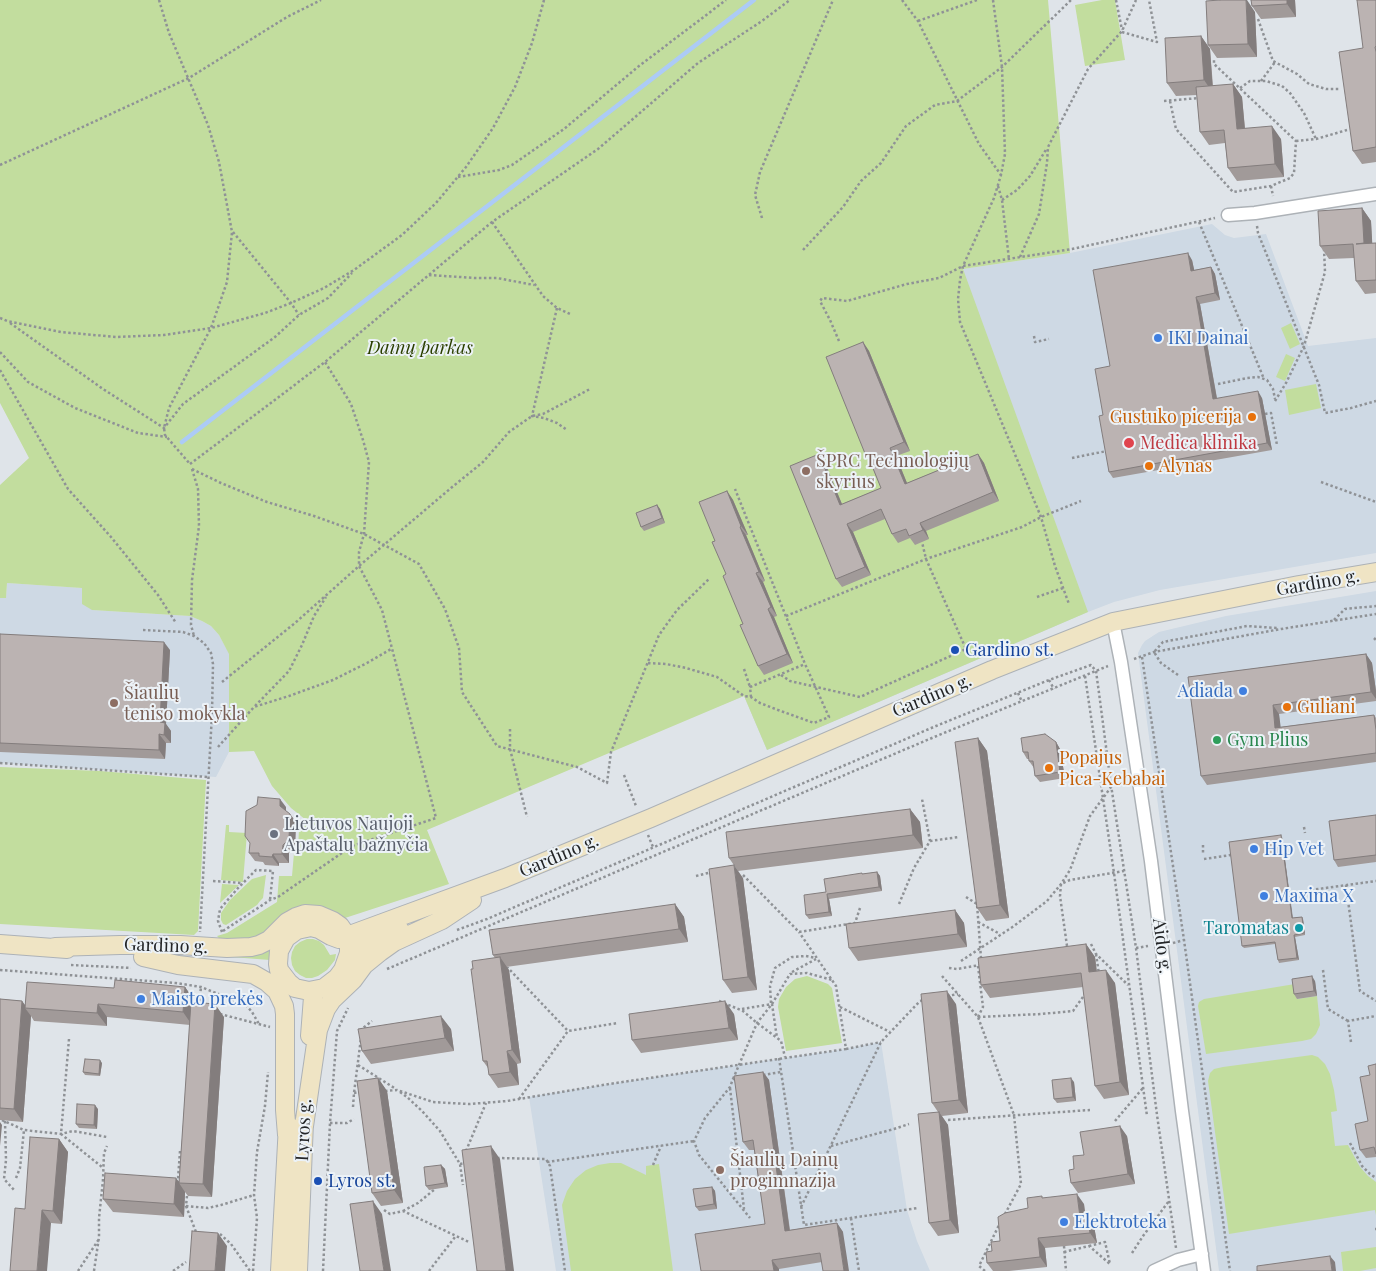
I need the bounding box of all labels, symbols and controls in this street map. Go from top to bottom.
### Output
place label: IKI Dainai [1168,327,1249,349]
marker: IKI Dainai [1152,332,1164,344]
park label: Dainų parkas [367,337,473,359]
place label: Gustuko picerija [1110,406,1242,428]
marker: Gustuko picerija [1246,411,1258,423]
place label: Medica klinika [1140,432,1257,454]
marker: Medica klinika [1122,436,1136,450]
place label: ŠPRC Technologijų skyrius [816,450,969,492]
place label: Alynas [1159,455,1212,477]
marker: Alynas [1143,460,1155,472]
marker: ŠPRC Technologijų skyrius [800,465,812,477]
street label: Gardino g. [1275,565,1361,601]
place label: Gardino st. [965,639,1054,661]
marker: Gardino st. [949,644,961,656]
street label: Gardino g. [889,670,975,722]
place label: Adiada [1178,680,1233,702]
place label: Šiaulių teniso mokykla [124,682,246,724]
marker: Adiada [1237,685,1249,697]
place label: Guliani [1297,696,1356,718]
marker: Šiaulių teniso mokykla [108,697,120,709]
marker: Guliani [1281,701,1293,713]
place label: Gym Plius [1227,729,1308,751]
marker: Gym Plius [1211,734,1223,746]
place label: Popajus Pica-Kebabai [1059,747,1166,790]
marker: Popajus Pica-Kebabai [1043,762,1055,774]
place label: Lietuvos Naujoji Apaštalų bažnyčia [284,813,428,856]
marker: Lietuvos Naujoji Apaštalų bažnyčia [268,828,280,840]
street label: Gardino g. [516,830,602,882]
place label: Hip Vet [1264,838,1324,860]
marker: Hip Vet [1248,843,1260,855]
place label: Maxima X [1274,885,1354,907]
marker: Maxima X [1258,890,1270,902]
street label: Aido g. [1148,917,1176,975]
place label: Taromatas [1203,917,1289,939]
marker: Taromatas [1293,922,1305,934]
street label: Gardino g. [124,934,208,958]
place label: Maisto prekės [151,988,263,1010]
marker: Maisto prekės [135,993,147,1005]
street label: Lyros g. [292,1098,316,1162]
place label: Šiaulių Dainų progimnazija [730,1149,838,1192]
marker: Šiaulių Dainų progimnazija [714,1164,726,1176]
place label: Lyros st. [328,1170,396,1192]
marker: Lyros st. [312,1175,324,1187]
place label: Elektroteka [1074,1211,1167,1233]
marker: Elektroteka [1058,1216,1070,1228]

